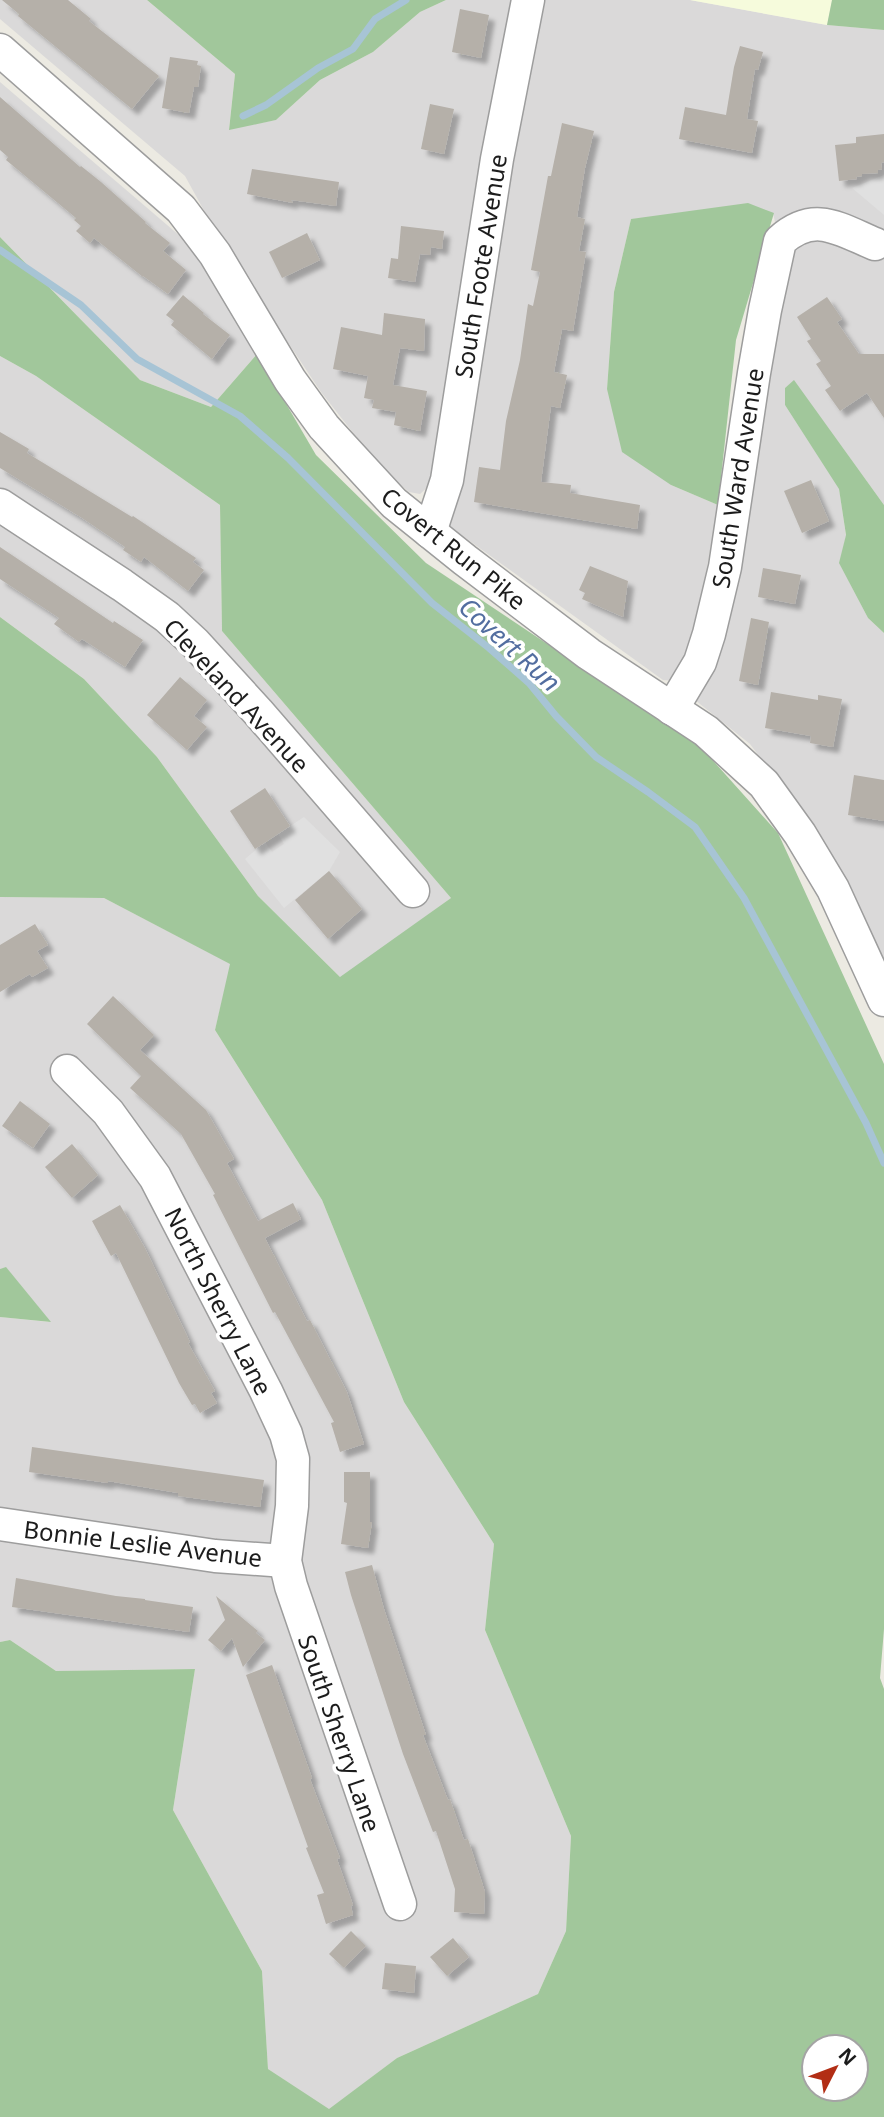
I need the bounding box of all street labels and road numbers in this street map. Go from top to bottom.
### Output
street label: South Foote Avenue [446,152,514,380]
street label: South Ward Avenue [703,366,771,590]
street label: Covert Run Pike [375,479,533,617]
street label: Cleveland Avenue [157,611,317,779]
street label: North Sherry Lane [157,1201,281,1401]
street label: Bonnie Leslie Avenue [22,1512,264,1574]
street label: South Sherry Lane [291,1630,389,1836]

